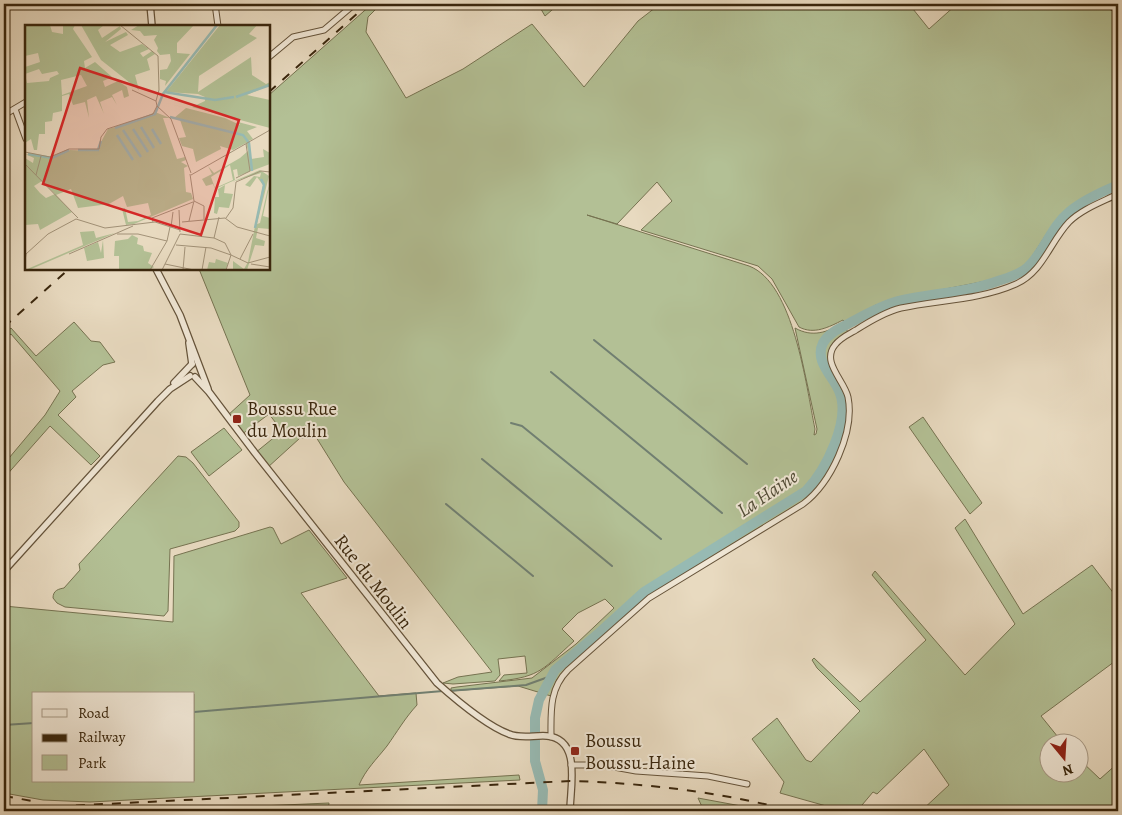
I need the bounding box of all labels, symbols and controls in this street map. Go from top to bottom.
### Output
inset map [25,25,270,270]
place label: Boussu Rue du Moulin [247,396,337,444]
marker: Boussu Rue du Moulin [231,413,243,425]
water label: La Haine [732,463,803,524]
street label: Rue du Moulin [328,529,418,634]
legend [32,692,195,782]
text: Road [78,703,110,723]
text: Railway [78,727,126,747]
place label: Boussu Boussu-Haine [585,728,695,776]
north arrow [1040,732,1090,782]
marker: Boussu Boussu-Haine [569,745,581,757]
text: Park [78,753,107,773]
text: N [1060,759,1076,780]

